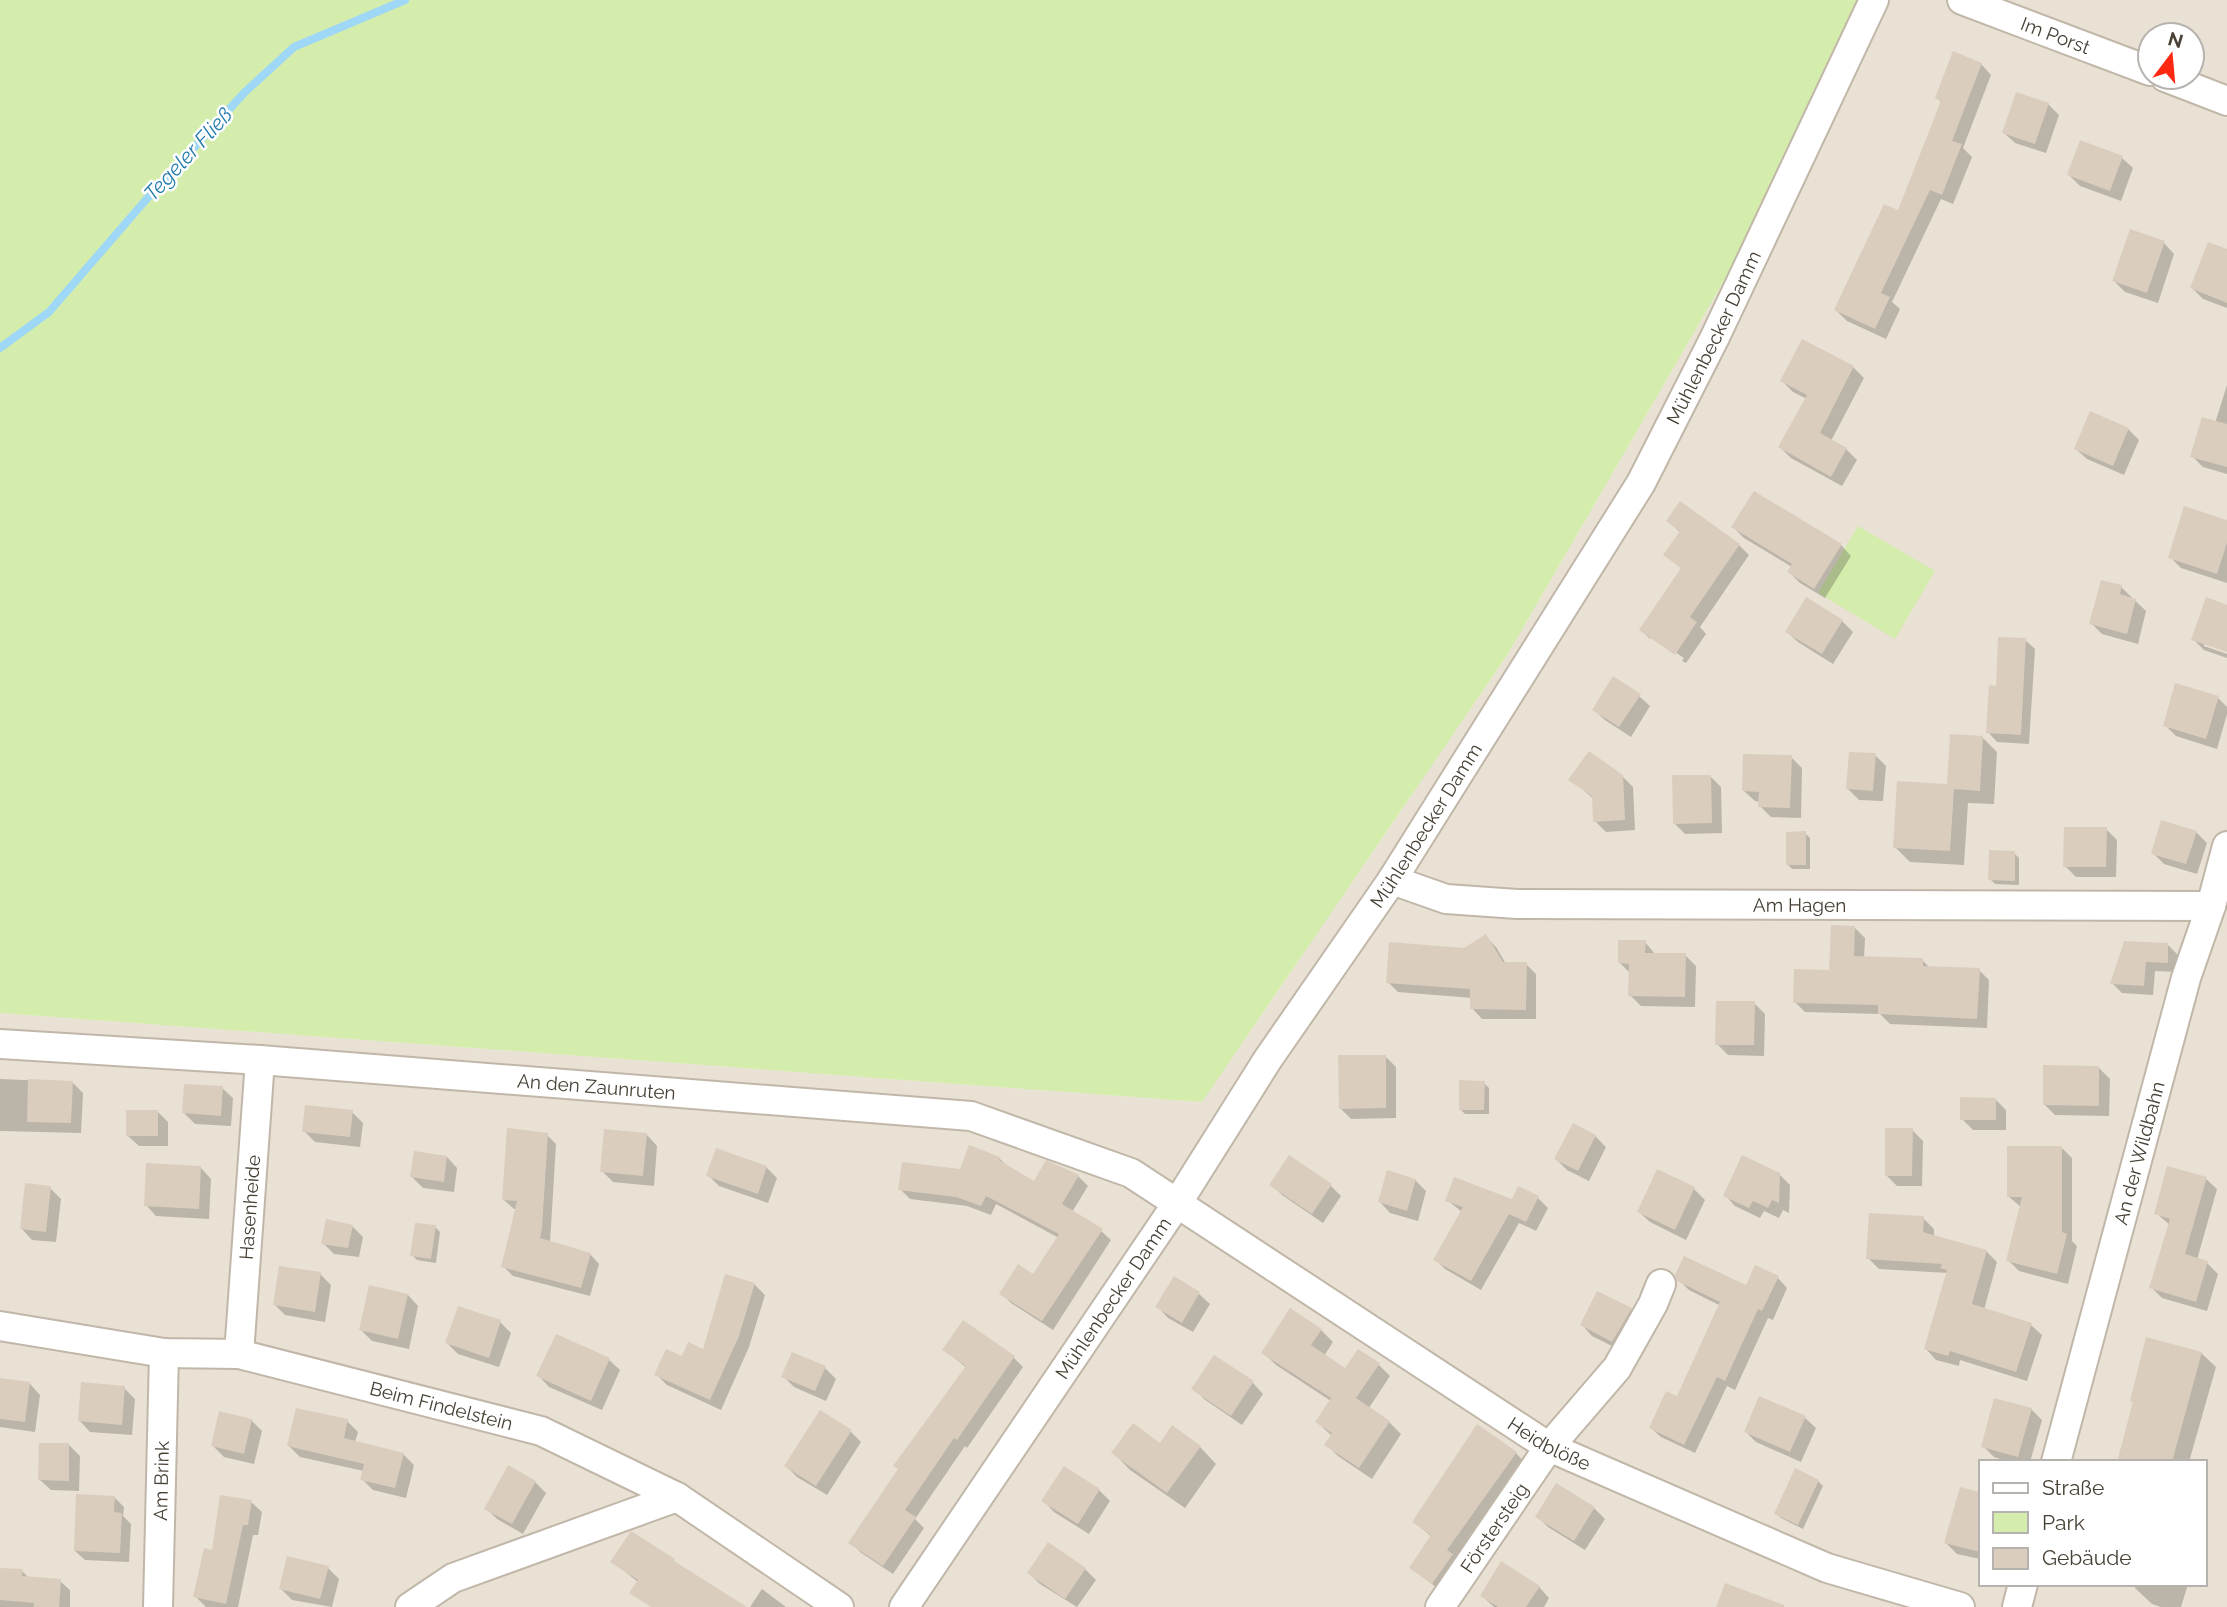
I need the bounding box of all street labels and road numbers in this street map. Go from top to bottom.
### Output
street label: Im Porst [2018,12,2094,59]
street label: Mühlenbecker Damm [1662,247,1765,428]
street label: Mühlenbecker Damm [1365,739,1486,912]
street label: Am Hagen [1753,894,1846,916]
street label: An den Zaunruten [516,1069,676,1104]
street label: An der Wildbahn [2109,1079,2169,1227]
street label: Hasenheide [235,1154,264,1261]
street label: Mühlenbecker Damm [1051,1213,1175,1383]
street label: Beim Findelstein [368,1377,515,1434]
street label: Heidblöße [1504,1412,1594,1475]
street label: Am Brink [149,1441,173,1521]
street label: Förstersteig [1456,1478,1532,1577]

